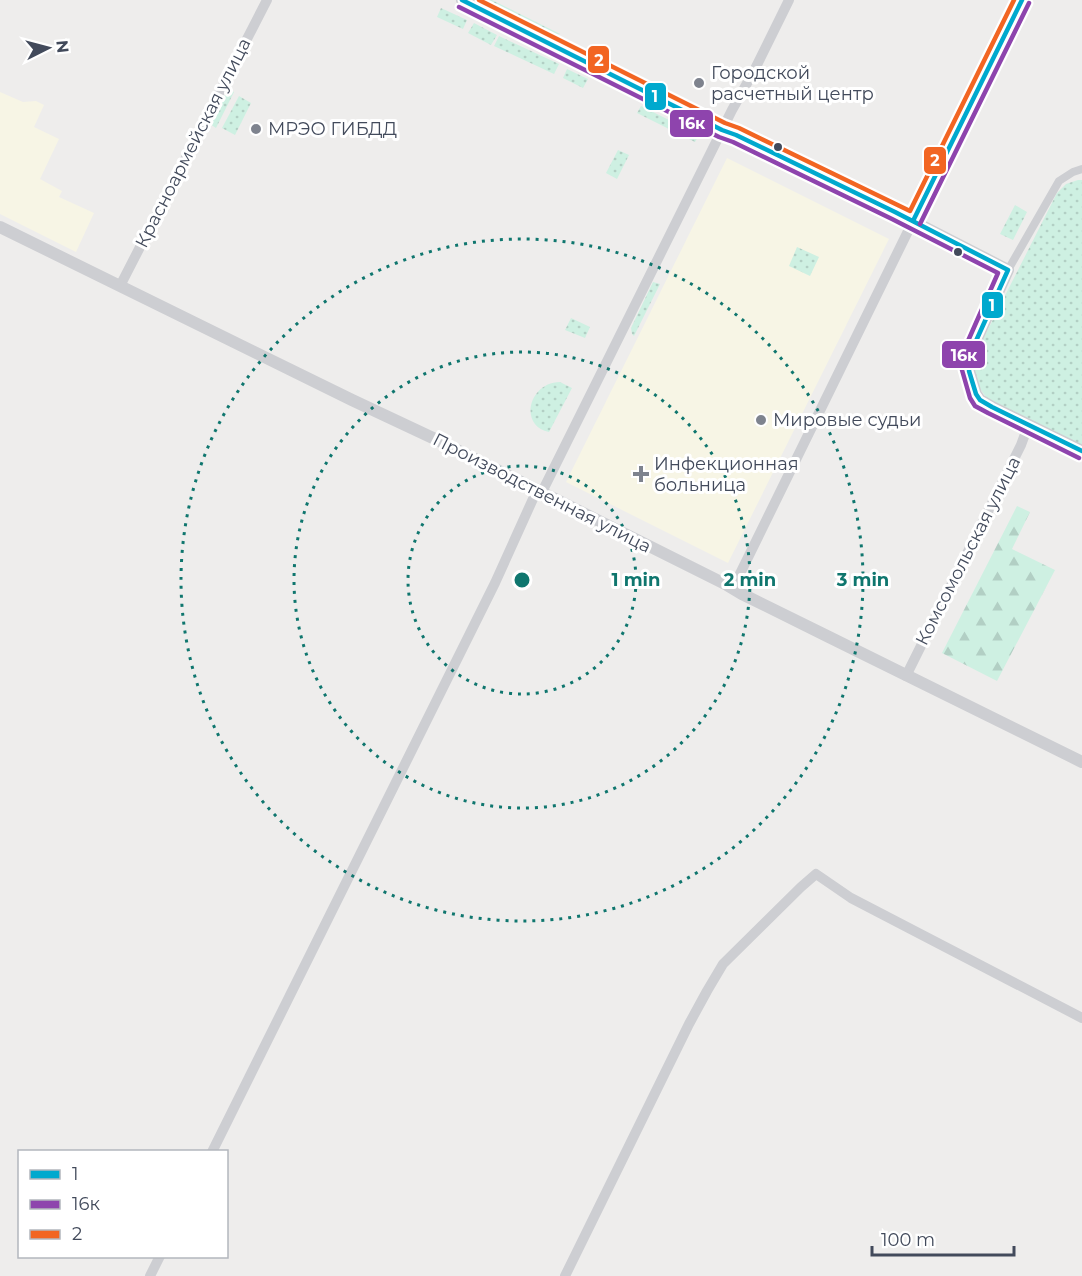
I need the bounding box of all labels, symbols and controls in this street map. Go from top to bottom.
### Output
north arrow [18,18,78,78]
street label: Красноармейская улица [130,35,256,251]
text: N [52,39,73,54]
line badge: 2 [587,45,610,74]
text: 2 [594,51,604,70]
place label: Городской расчетный центр [711,62,874,105]
marker: Городской расчетный центр [692,76,706,90]
line badge: 1 [644,82,667,111]
text: 1 [652,87,658,106]
line badge: 16к [669,109,714,138]
text: 16к [679,114,706,133]
place label: МРЭО ГИБДД [268,118,397,140]
marker: МРЭО ГИБДД [249,122,263,136]
unlabelled marker [772,141,784,153]
line badge: 2 [923,146,947,175]
text: 2 [930,151,940,170]
unlabelled marker [952,246,964,258]
line badge: 1 [981,291,1004,319]
text: 1 [989,296,995,315]
line badge: 16к [941,340,986,369]
text: 16к [951,346,978,365]
place label: Мировые судьи [773,409,921,431]
marker: Мировые судьи [754,413,768,427]
street label: Производственная улица [429,428,655,558]
place label: Инфекционная больница [654,453,799,496]
street label: Комсомольская улица [911,453,1025,649]
marker: Инфекционная больница [632,465,650,483]
text: 1 min [612,569,660,591]
text: 2 min [724,569,776,591]
text: 3 min [836,569,889,591]
centre of rings [512,570,532,590]
legend [18,1150,228,1258]
text: 1 [72,1163,79,1185]
text: 16к [72,1193,100,1215]
scale bar [872,1219,1014,1257]
text: 2 [72,1223,82,1245]
text: 100 m [881,1229,935,1251]

